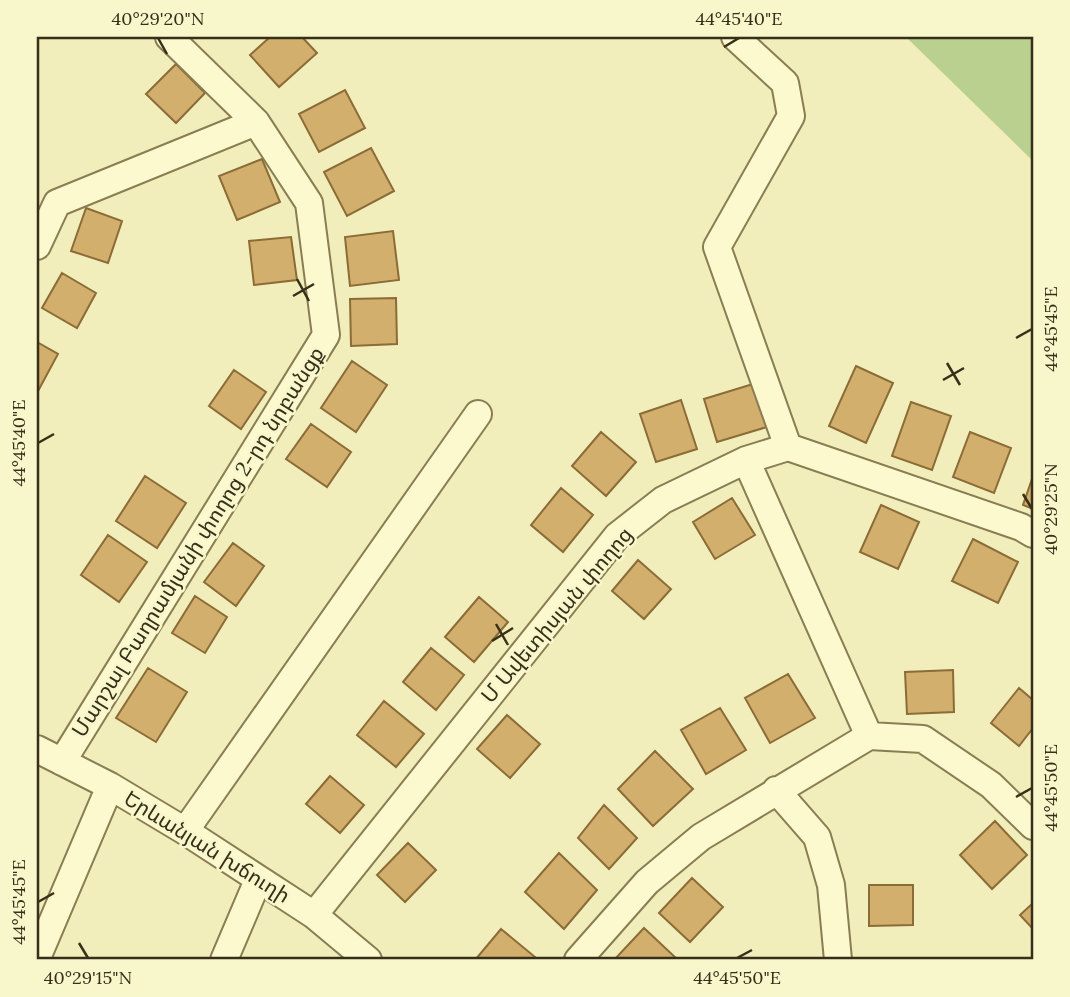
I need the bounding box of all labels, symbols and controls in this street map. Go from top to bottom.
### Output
text: 40°29'20"N [112,7,204,30]
text: 44°45'40"E [696,7,782,30]
text: 44°45'45"E [1039,286,1062,372]
street label: Մարշալ Բաղրամյանի փողոց 2-րդ նրբանցք [65,341,330,742]
text: 44°45'40"E [7,400,30,486]
text: 40°29'25"N [1039,463,1062,555]
street label: Մ Ավետիսյան փողոց [475,521,638,708]
text: 44°45'50"E [1039,744,1062,832]
street label: Երևանյան խճուղի [119,784,296,909]
text: 44°45'45"E [7,859,30,945]
text: 40°29'15"N [44,966,132,989]
text: 44°45'50"E [693,966,781,989]

